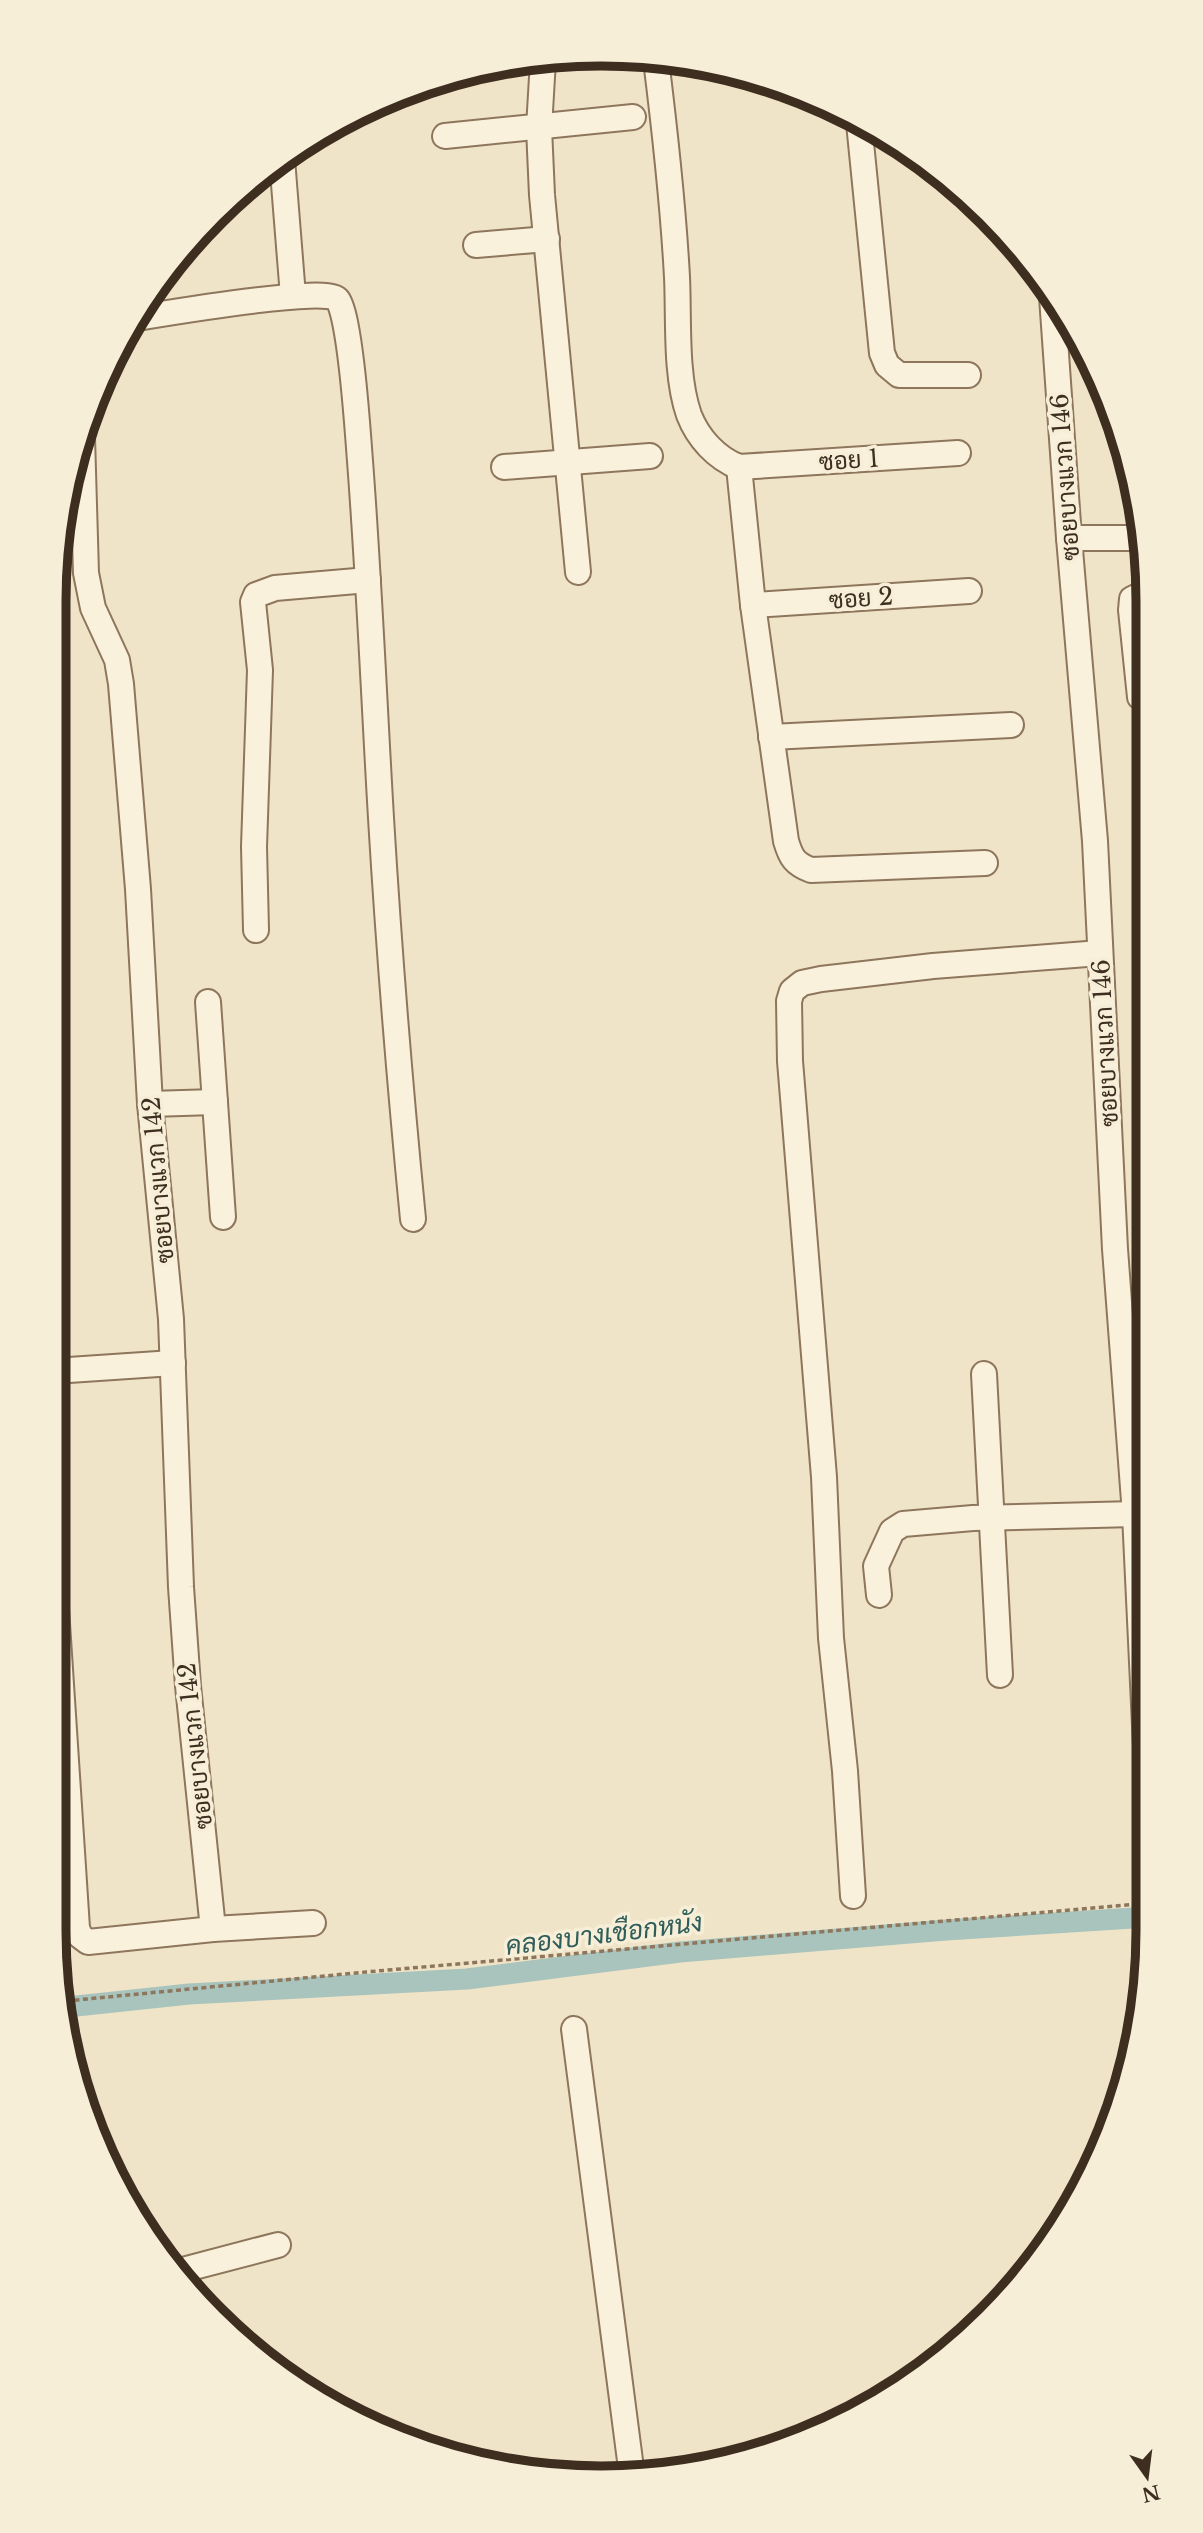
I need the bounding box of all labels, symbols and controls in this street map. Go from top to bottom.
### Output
street label: ซอยบางแวก 146 [1045,392,1085,562]
street label: ซอย 1 [818,443,880,477]
street label: ซอย 2 [828,581,894,615]
street label: ซอยบางแวก 146 [1086,959,1124,1127]
street label: ซอยบางแวก 142 [136,1096,180,1264]
street label: ซอยบางแวก 142 [172,1661,218,1831]
water label: คลองบางเชือกหนัง [504,1906,704,1962]
north arrow [1112,2442,1182,2512]
text: N [1139,2480,1162,2506]

